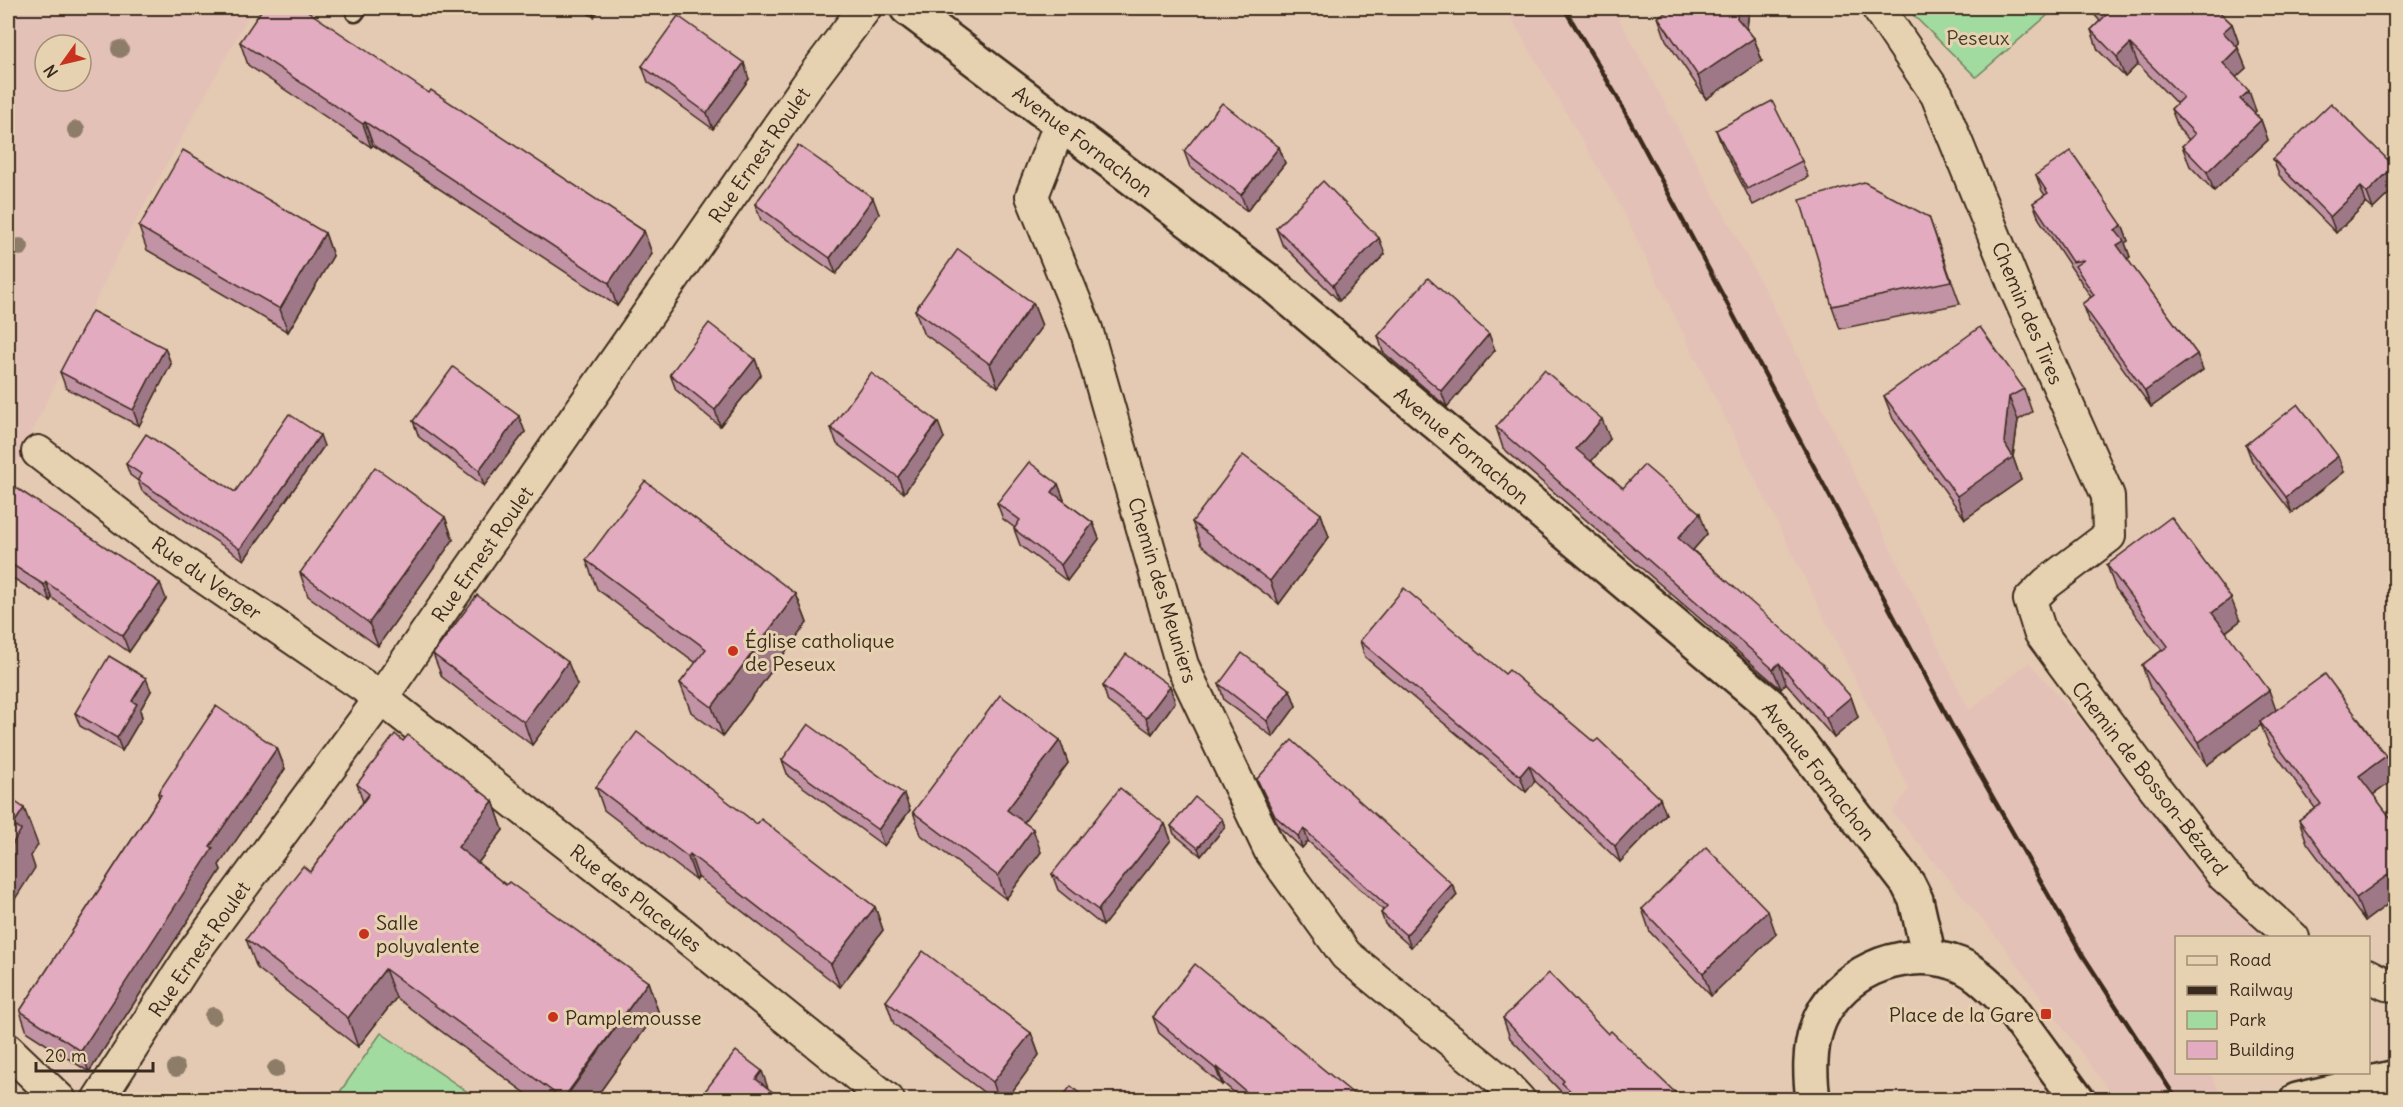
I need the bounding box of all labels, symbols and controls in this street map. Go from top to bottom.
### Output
park label: Peseux [1946,25,2010,50]
north arrow [33,33,93,93]
text: N [39,61,62,82]
street label: Avenue Fornachon [1008,80,1158,202]
street label: Rue Ernest Roulet [703,82,815,228]
street label: Chemin des Tires [1987,238,2069,388]
street label: Avenue Fornachon [1389,381,1535,509]
street label: Rue Ernest Roulet [426,481,538,627]
street label: Chemin des Meuniers [1123,494,1203,686]
street label: Rue du Verger [147,531,267,625]
place label: Église catholique de Peseux [745,628,895,676]
marker: Église catholique de Peseux [726,644,740,658]
street label: Chemin de Bosson-Bézard [2067,676,2234,880]
street label: Avenue Fornachon [1757,697,1881,845]
street label: Rue des Placeules [565,839,707,957]
street label: Rue Ernest Roulet [143,876,255,1022]
place label: Salle polyvalente [376,910,479,958]
marker: Salle polyvalente [357,927,371,941]
legend [2175,936,2370,1074]
text: Road [2229,948,2272,971]
text: Railway [2229,978,2293,1001]
place label: Place de la Gare [1889,1002,2034,1027]
place label: Pamplemousse [565,1005,702,1030]
marker: Place de la Gare [2039,1007,2053,1021]
text: Park [2229,1008,2266,1031]
marker: Pamplemousse [546,1010,560,1024]
scale bar [36,1035,153,1073]
text: Building [2229,1038,2294,1061]
text: 20 m [45,1044,87,1067]

